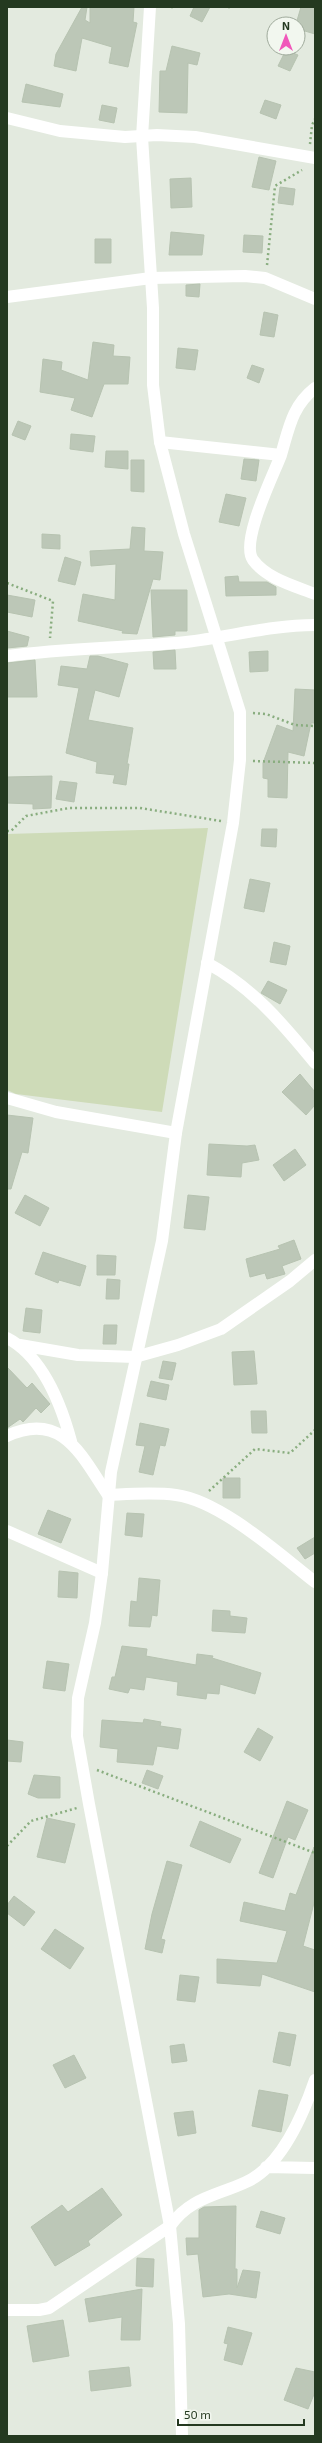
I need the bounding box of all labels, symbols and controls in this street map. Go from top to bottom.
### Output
north arrow [266,16,306,56]
text: N [282,19,290,32]
scale bar [178,2401,304,2427]
text: 50 m [184,2407,211,2421]

